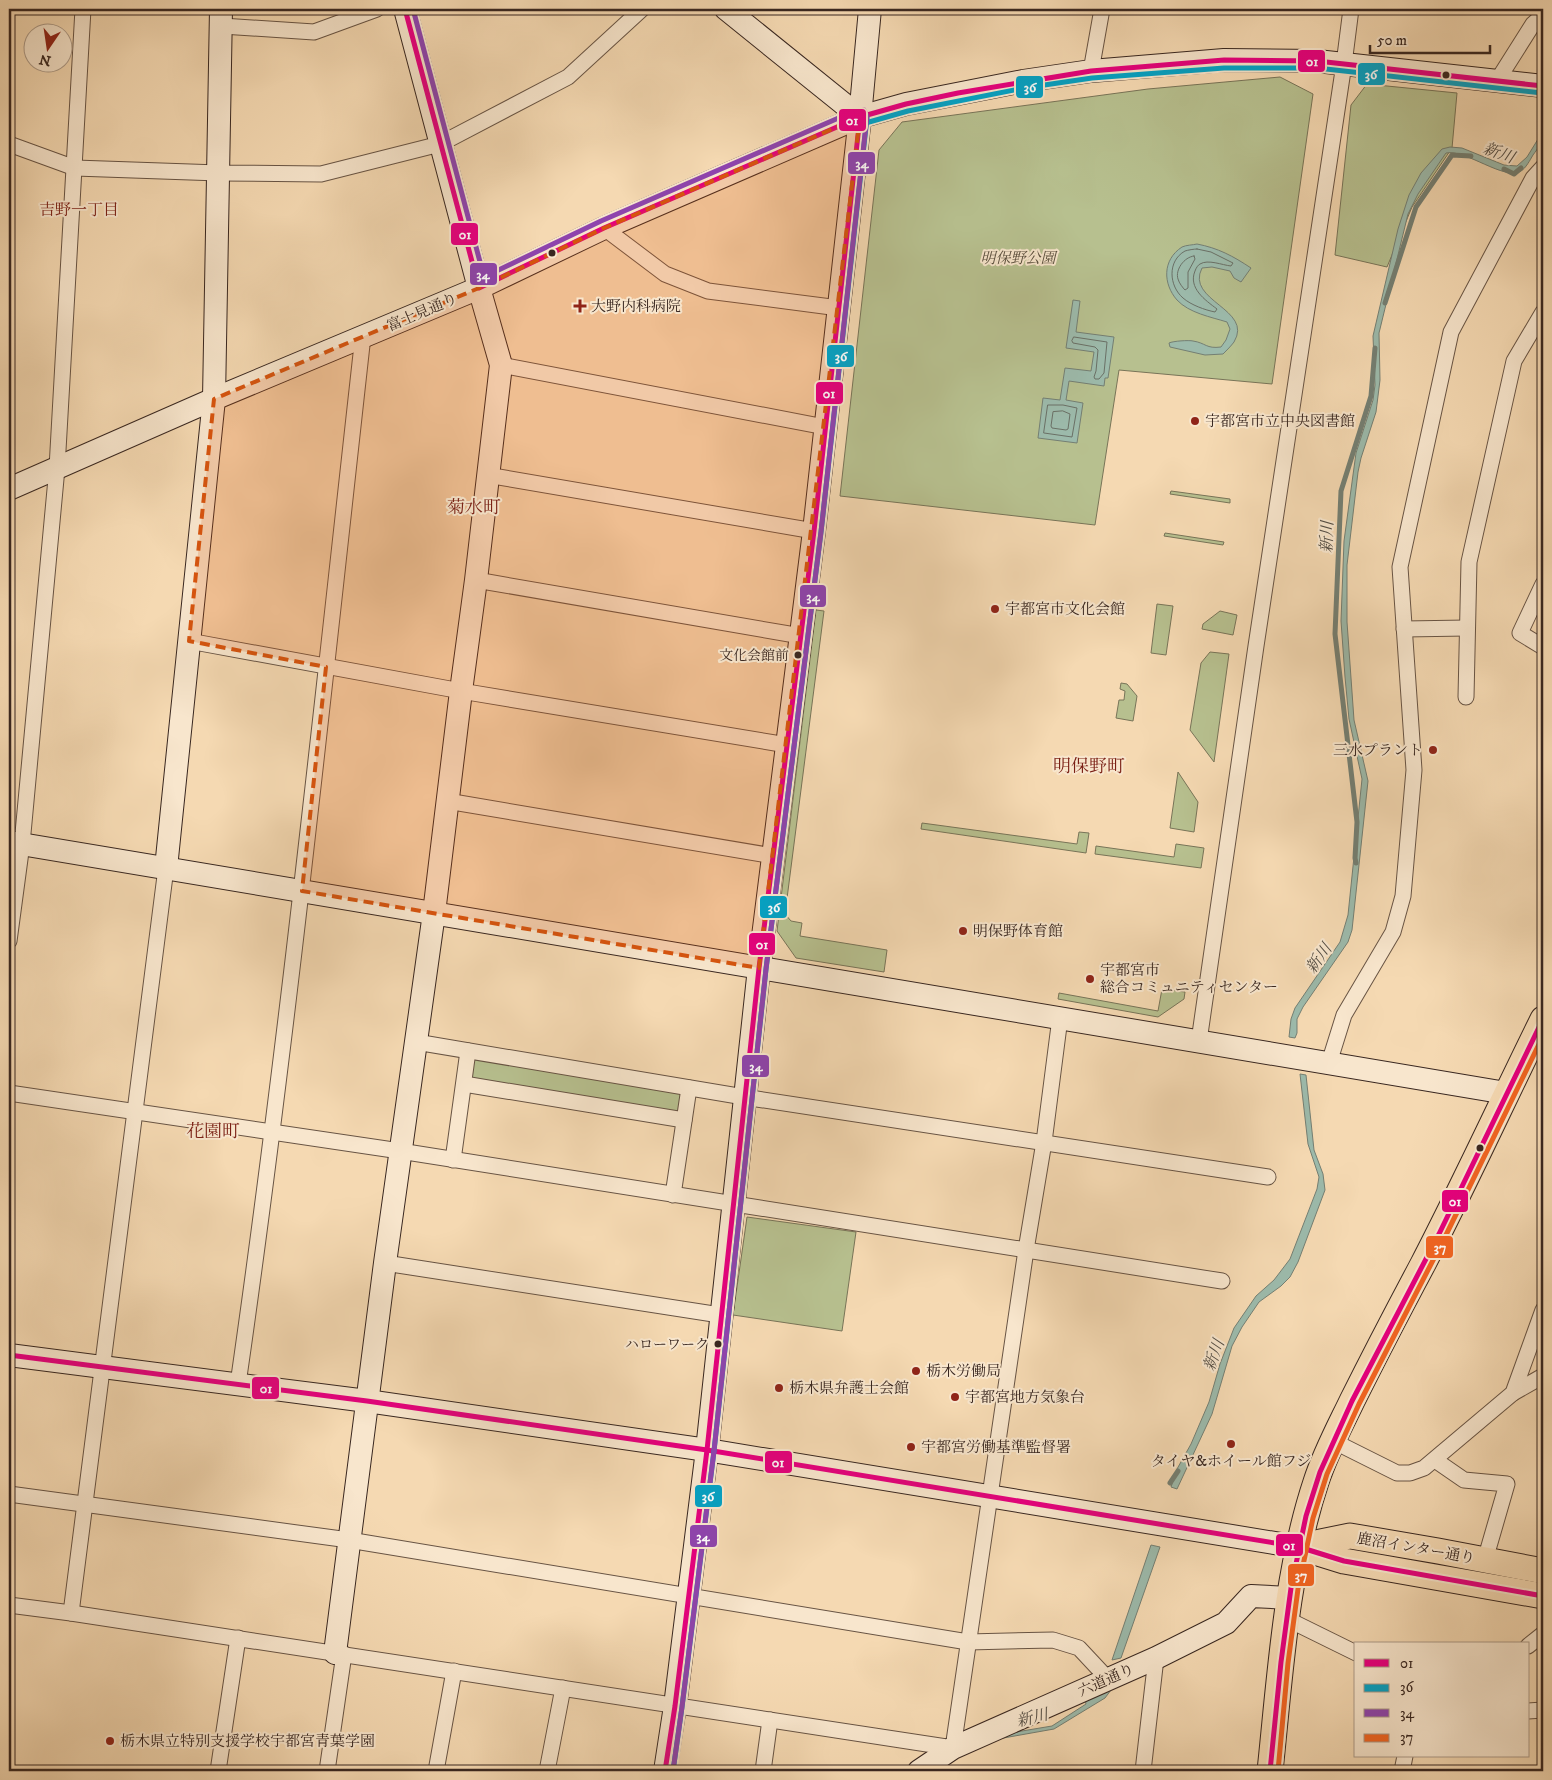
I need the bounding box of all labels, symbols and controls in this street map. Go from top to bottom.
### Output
north arrow [22,22,72,72]
scale bar [1370,22,1490,54]
text: 50 m [1377,31,1407,50]
line badge: 01 [1297,49,1326,73]
text: N [37,50,53,70]
text: 01 [1306,53,1318,71]
line badge: 36 [1357,62,1386,86]
text: 36 [1365,66,1378,84]
unlabelled marker [1441,70,1451,80]
line badge: 36 [1015,75,1044,99]
text: 36 [1024,79,1037,97]
line badge: 01 [838,108,867,132]
text: 01 [846,112,858,130]
water label: 新川 [1480,138,1519,168]
line badge: 34 [847,151,876,175]
text: 34 [855,155,870,173]
district label: 吉野一丁目 [39,200,119,220]
line badge: 01 [450,222,479,246]
text: 01 [459,226,471,244]
unlabelled marker [547,248,557,258]
park label: 明保野公園 [980,249,1058,268]
line badge: 34 [469,262,498,286]
text: 34 [476,266,491,284]
street label: 富士見通り [384,289,460,336]
place label: 大野内科病院 [591,297,681,316]
marker: 大野内科病院 [573,299,587,313]
line badge: 36 [826,344,855,368]
text: 36 [835,348,848,366]
line badge: 01 [815,381,844,405]
text: 01 [823,385,835,403]
place label: 宇都宮市立中央図書館 [1205,412,1355,431]
marker: 宇都宮市立中央図書館 [1189,415,1201,427]
district label: 菊水町 [447,497,501,519]
water label: 新川 [1316,519,1338,553]
line badge: 34 [799,584,827,608]
text: 34 [806,588,821,606]
place label: 宇都宮市文化会館 [1005,600,1125,619]
marker: 宇都宮市文化会館 [989,603,1001,615]
place label: 文化会館前 [719,647,789,665]
marker: 文化会館前 [793,650,803,660]
place label: 三水プラント [1333,741,1423,760]
marker: 三水プラント [1427,744,1439,756]
district label: 明保野町 [1053,756,1125,778]
line badge: 36 [759,895,788,919]
text: 36 [768,899,781,917]
place label: 明保野体育館 [973,922,1063,941]
marker: 明保野体育館 [957,925,969,937]
line badge: 01 [748,932,776,956]
text: 01 [756,936,768,954]
water label: 新川 [1301,938,1337,977]
place label: 宇都宮市 総合コミュニティセンター [1100,961,1278,997]
marker: 宇都宮市 総合コミュニティセンター [1084,973,1096,985]
line badge: 34 [741,1054,770,1078]
text: 34 [749,1058,764,1076]
district label: 花園町 [186,1121,240,1143]
unlabelled marker [1475,1143,1485,1153]
line badge: 01 [1441,1189,1469,1213]
text: 01 [1449,1193,1461,1211]
line badge: 37 [1425,1235,1454,1259]
text: 37 [1434,1239,1446,1257]
water label: 新川 [1199,1335,1229,1374]
place label: ハローワーク [625,1336,709,1354]
marker: ハローワーク [713,1339,723,1349]
place label: 栃木労働局 [926,1362,1001,1381]
marker: 栃木労働局 [910,1365,922,1377]
line badge: 01 [251,1376,280,1400]
place label: 栃木県弁護士会館 [789,1379,909,1398]
text: 01 [260,1380,272,1398]
marker: 栃木県弁護士会館 [773,1382,785,1394]
place label: 宇都宮地方気象台 [965,1388,1085,1407]
marker: 宇都宮地方気象台 [949,1391,961,1403]
place label: 宇都宮労働基準監督署 [921,1438,1071,1457]
marker: タイヤ&ホイール館フジ [1225,1438,1237,1450]
marker: 宇都宮労働基準監督署 [905,1441,917,1453]
line badge: 01 [764,1450,793,1474]
place label: タイヤ&ホイール館フジ [1151,1452,1311,1471]
text: 01 [772,1454,784,1472]
line badge: 36 [694,1484,723,1508]
text: 36 [702,1488,715,1506]
line badge: 34 [689,1524,718,1548]
text: 34 [696,1528,711,1546]
street label: 鹿沼インター通り [1355,1529,1476,1568]
line badge: 01 [1275,1533,1304,1557]
text: 01 [1283,1537,1295,1555]
line badge: 37 [1287,1563,1315,1587]
text: 37 [1295,1567,1307,1585]
legend [1354,1642,1530,1758]
text: 01 [1400,1654,1414,1673]
street label: 六道通り [1075,1660,1137,1701]
text: 36 [1400,1678,1415,1697]
water label: 新川 [1014,1704,1052,1731]
text: 34 [1400,1704,1415,1723]
text: 37 [1400,1728,1414,1747]
place label: 栃木県立特別支援学校宇都宮青葉学園 [120,1732,375,1751]
marker: 栃木県立特別支援学校宇都宮青葉学園 [104,1735,116,1747]

